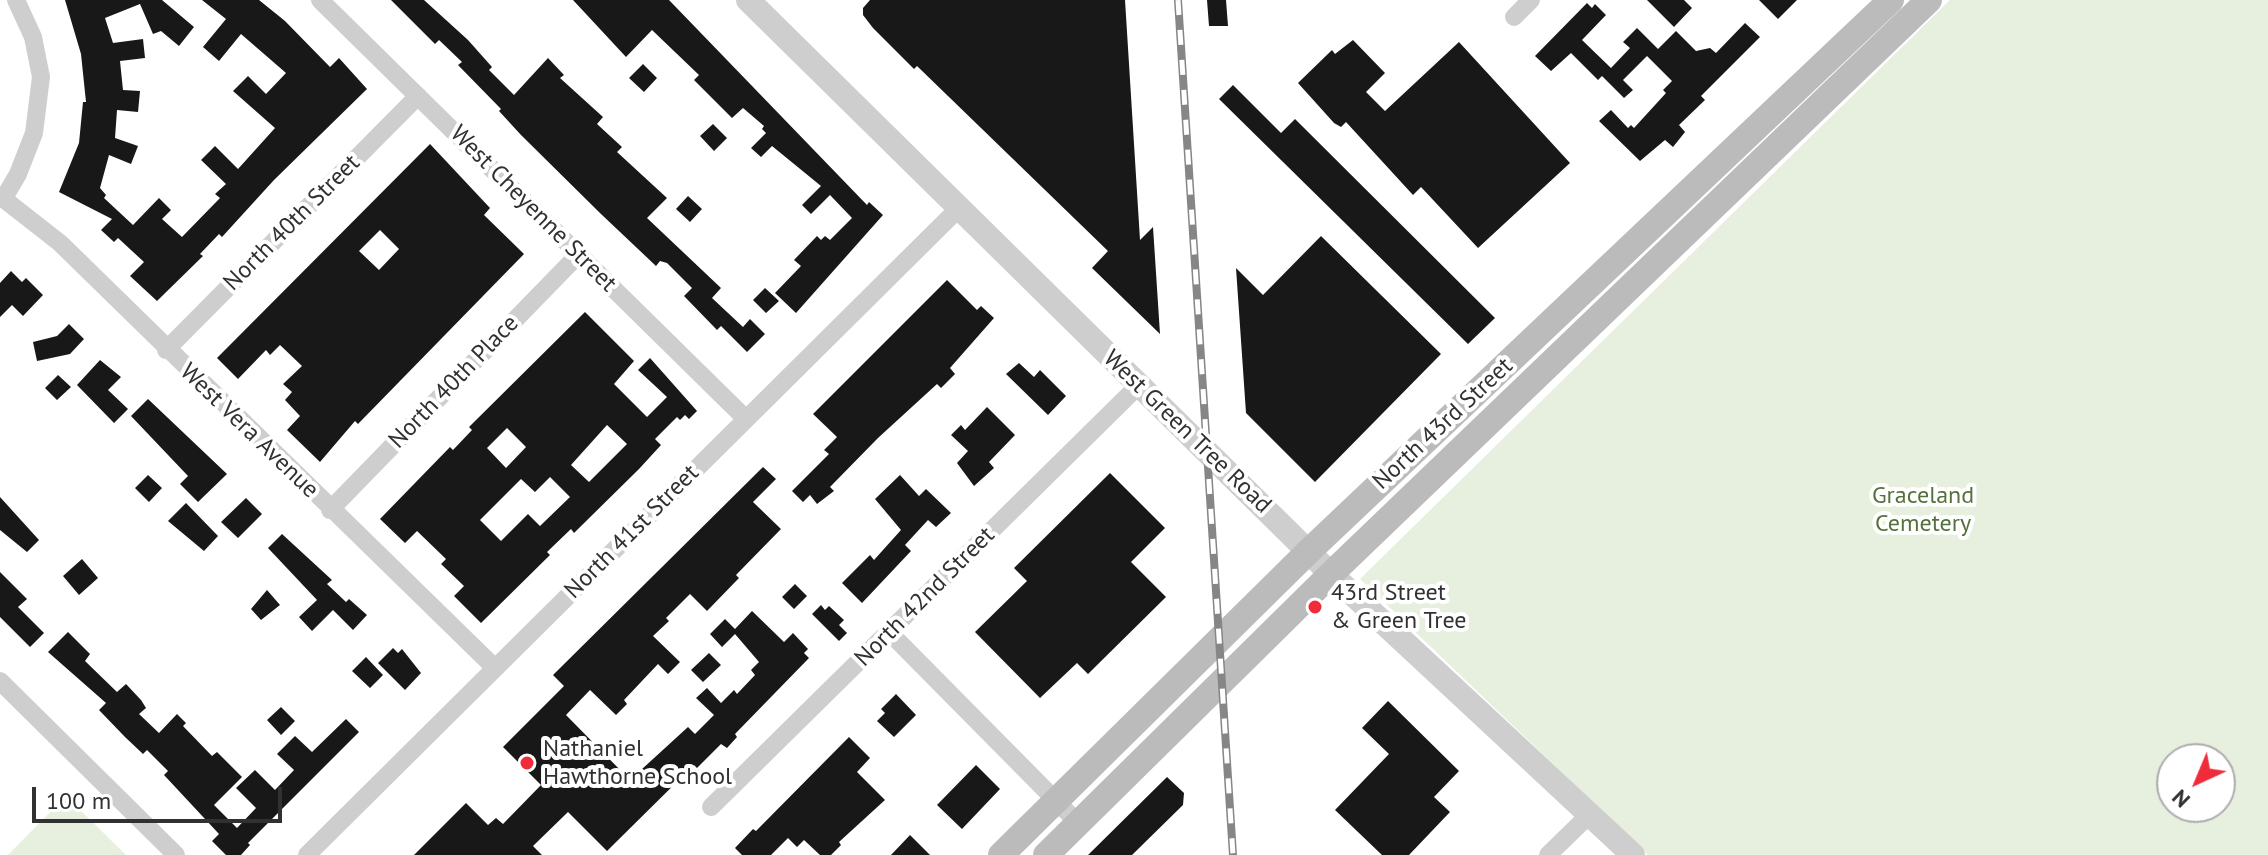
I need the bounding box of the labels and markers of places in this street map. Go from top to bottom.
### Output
place label: 43rd Street & Green Tree [1331,579,1467,635]
marker: 43rd Street & Green Tree [1306,598,1324,616]
place label: Nathaniel Hawthorne School [543,735,732,791]
marker: Nathaniel Hawthorne School [518,754,536,772]

